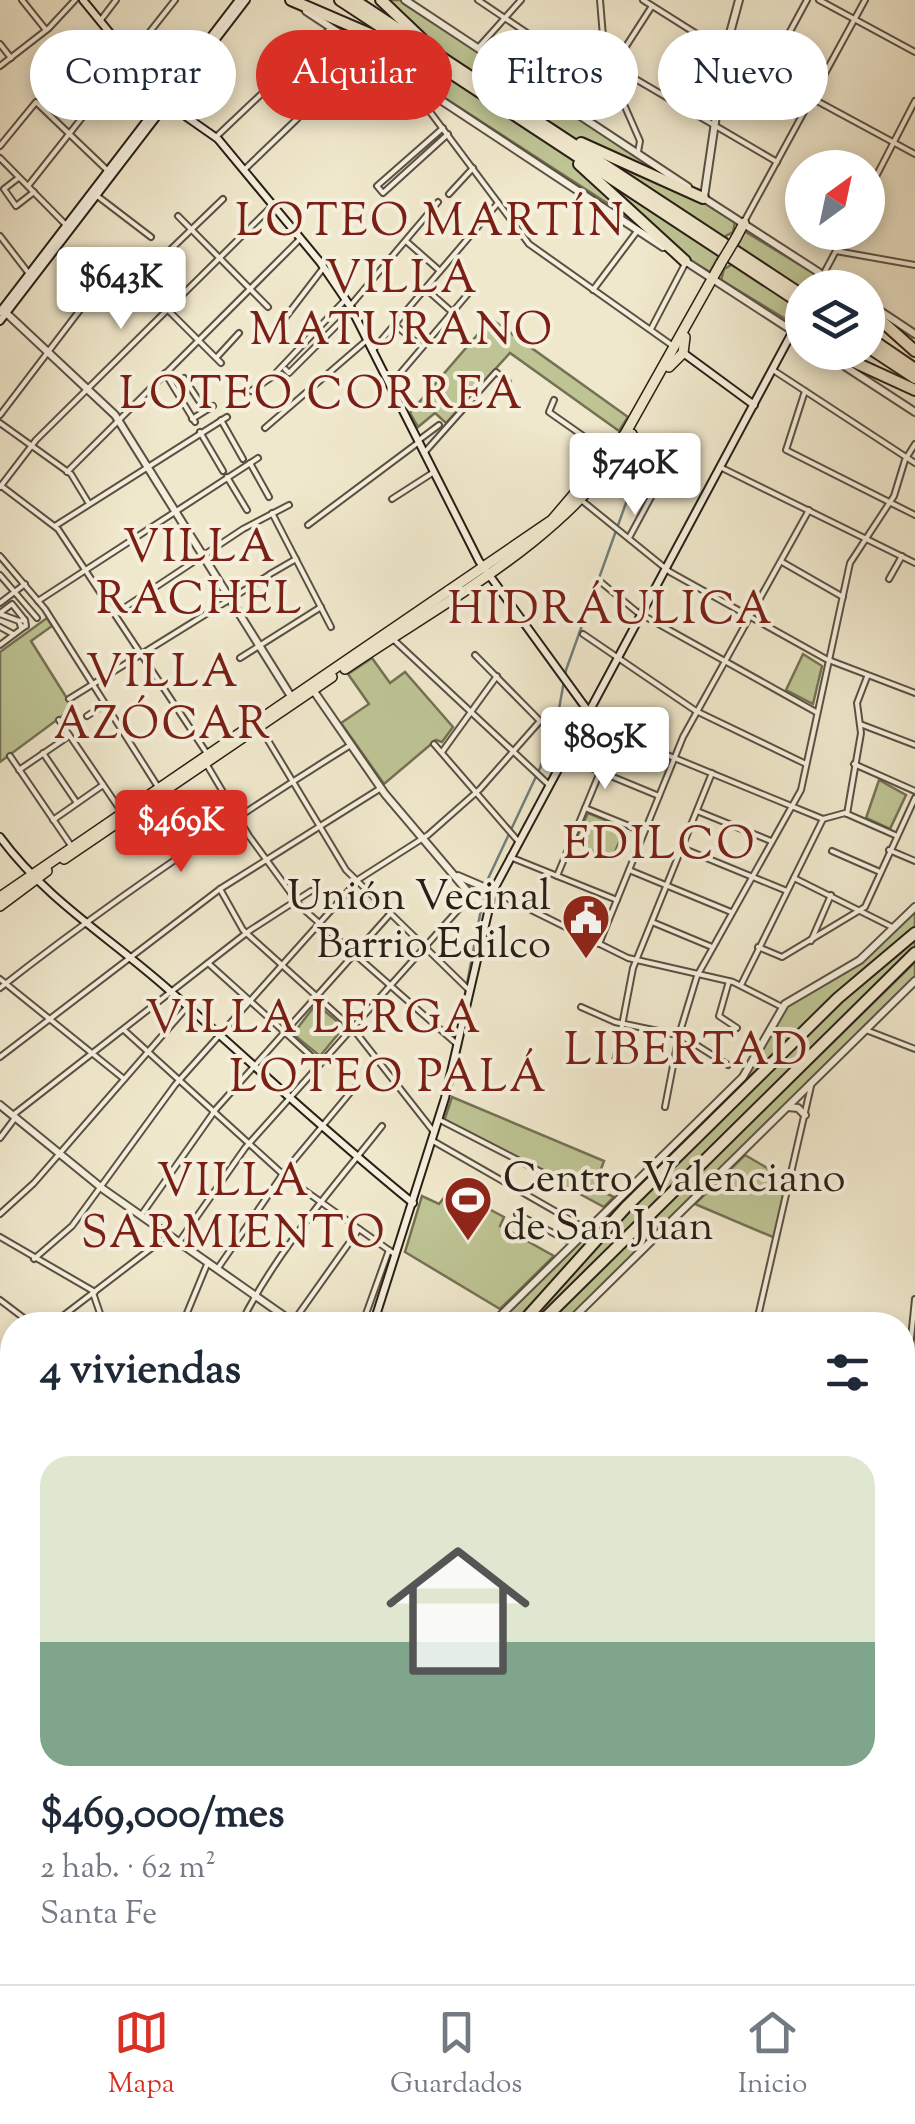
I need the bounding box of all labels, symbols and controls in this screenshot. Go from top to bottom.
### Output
chip: Comprar [30,30,236,120]
chip: Alquilar [256,30,452,120]
chip: Filtros [472,30,638,120]
chip: Nuevo [658,30,828,120]
north arrow [785,150,885,250]
map controls [785,150,885,370]
district label: LOTEO MARTÍN [236,192,626,257]
pin: $643K [51,247,191,332]
district label: VILLA MATURANO [249,249,555,366]
text: $643K [79,256,163,302]
button: layers [785,270,885,370]
district label: LOTEO CORREA [119,365,525,430]
pin: $740K [565,433,705,518]
text: $740K [592,442,678,488]
district label: VILLA RACHEL [96,518,304,635]
district label: HIDRÁULICA [448,580,774,645]
district label: VILLA AZÓCAR [54,643,272,760]
pin: $805K [535,707,675,792]
text: $805K [563,716,647,762]
pin: $469K [111,790,251,875]
text: $469K [137,799,225,845]
district label: EDILCO [563,815,757,880]
place label: Unión Vecinal Barrio Edilco [287,869,551,977]
public building icon: Unión Vecinal Barrio Edilco [560,892,612,960]
district label: VILLA LERGA [145,989,483,1054]
district label: LIBERTAD [564,1021,810,1086]
district label: LOTEO PALÁ [230,1048,548,1113]
place label: Centro Valenciano de San Juan [503,1151,845,1259]
district label: VILLA SARMIENTO [81,1152,387,1269]
sports icon: Centro Valenciano de San Juan [442,1174,494,1242]
text: 4 viviendas [40,1342,241,1402]
icon: filters [820,1345,875,1400]
icon: home [368,1521,548,1701]
text: $469,000/mes [40,1786,285,1846]
text: 2 hab. · 62 m² [40,1846,216,1892]
text: Santa Fe [40,1892,157,1938]
tab: Mapa [108,2005,175,2105]
tab: Guardados [390,2005,522,2105]
tab: Inicio [738,2005,807,2105]

